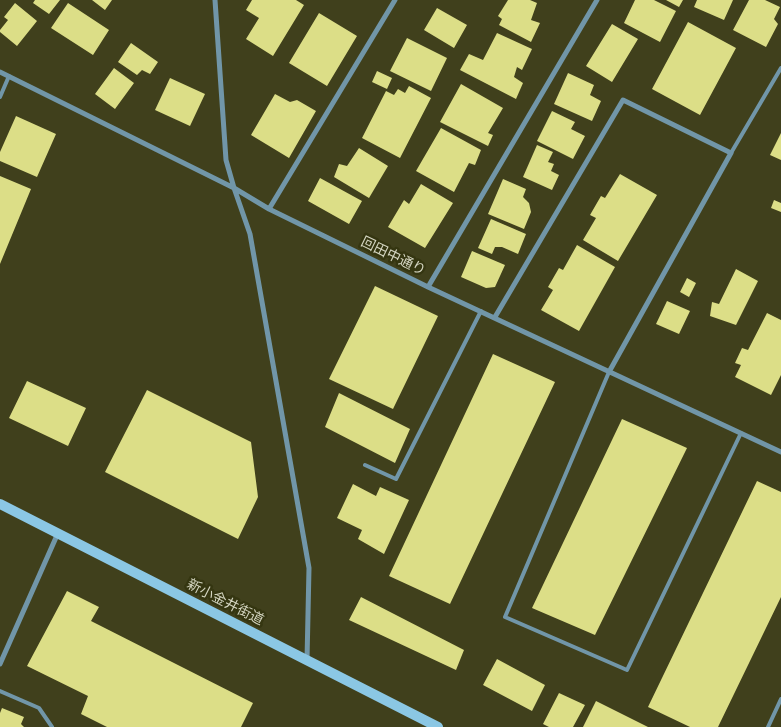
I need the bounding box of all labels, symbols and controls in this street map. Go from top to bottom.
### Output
street label: 回田中通り [358,234,428,280]
street label: 新小金井街道 [184,576,266,630]

